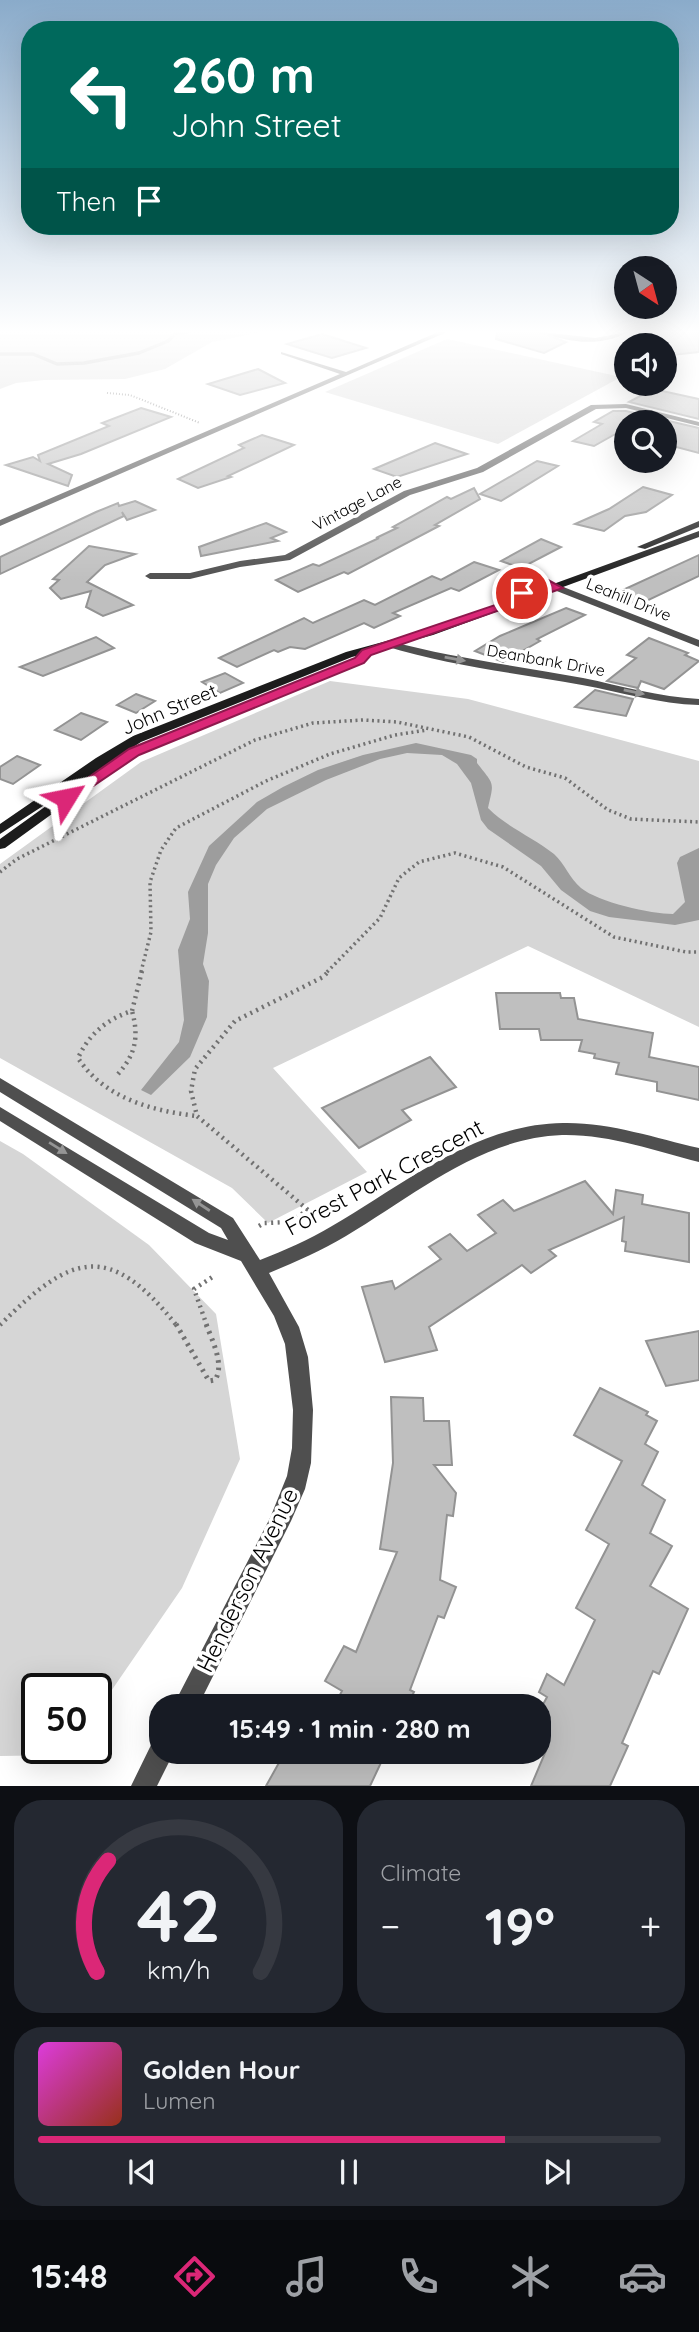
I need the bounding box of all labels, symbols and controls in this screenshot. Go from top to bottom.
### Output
text: 260 m [171,44,315,105]
icon: left [56,49,147,140]
text: John Street [171,105,342,145]
icon: arrive [130,182,168,220]
text: Then [56,185,116,218]
north arrow [614,256,677,318]
map controls [614,256,677,473]
button: sound [614,333,677,396]
button: search [614,410,677,473]
street label: Vintage Lane [309,471,405,535]
pin [492,563,552,623]
street label: Leahill Drive [583,573,675,625]
icon: arrive [503,574,541,612]
street label: Deanbank Drive [485,640,607,680]
one-way arrow [444,654,466,665]
street label: John Street [118,678,220,740]
one-way arrow [623,686,645,697]
position arrow [29,761,103,835]
street label: Forest Park Crescent [280,1112,488,1242]
one-way arrow [49,1142,68,1155]
one-way arrow [191,1199,211,1212]
street label: Henderson Avenue [190,1483,304,1677]
speed limit sign: 50 [21,1673,112,1764]
text: 15:49 · 1 min · 280 m [229,1712,471,1745]
text: Climate [381,1858,461,1887]
text: 42 [136,1870,220,1961]
text: 19° [485,1893,555,1958]
text: − [381,1902,400,1950]
text: + [640,1902,661,1950]
text: km/h [147,1954,210,1985]
text: Golden Hour [143,2053,300,2086]
text: Lumen [143,2086,216,2115]
icon: previous [123,2153,161,2191]
icon: pause [330,2153,368,2191]
icon: next [538,2153,576,2191]
icon: directions [170,2252,219,2301]
icon: music [282,2252,331,2301]
icon: phone [394,2252,443,2301]
icon: climate [506,2252,555,2301]
icon: car [618,2252,667,2301]
text: 15:48 [32,2256,107,2296]

